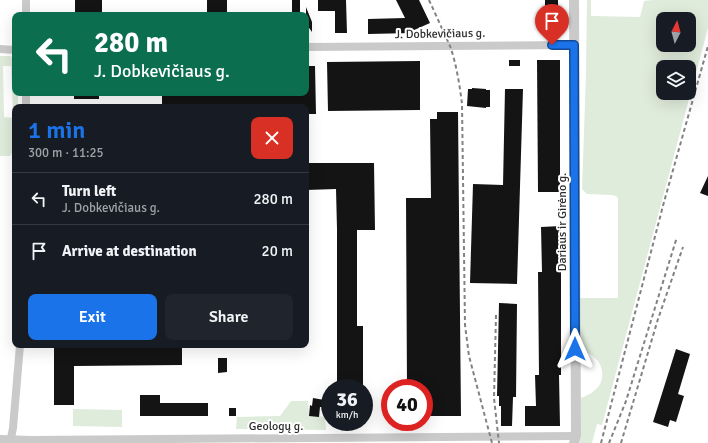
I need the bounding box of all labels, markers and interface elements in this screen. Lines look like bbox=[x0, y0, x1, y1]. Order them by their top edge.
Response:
pin bbox=[535, 4, 569, 45]
icon: arrive bbox=[541, 10, 563, 32]
north arrow bbox=[656, 12, 696, 52]
map controls bbox=[656, 12, 696, 100]
text: 280 m bbox=[94, 26, 168, 60]
street label: J. Dobkevičiaus g. bbox=[395, 26, 485, 42]
icon: left bbox=[28, 28, 80, 80]
text: J. Dobkevičiaus g. bbox=[94, 60, 230, 82]
button: layers bbox=[656, 60, 696, 100]
text: 1 min bbox=[28, 115, 85, 145]
button: close bbox=[251, 117, 293, 159]
text: 300 m · 11:25 bbox=[28, 145, 104, 161]
street label: Dariaus ir Girėno g. bbox=[555, 173, 570, 271]
text: Turn left bbox=[62, 182, 116, 200]
icon: left bbox=[28, 188, 50, 210]
text: 280 m bbox=[253, 190, 293, 208]
text: J. Dobkevičiaus g. bbox=[62, 200, 160, 216]
icon: arrive bbox=[28, 240, 50, 262]
text: Arrive at destination bbox=[62, 242, 197, 260]
text: 20 m bbox=[262, 242, 293, 260]
button: Exit bbox=[28, 294, 157, 340]
button: Share bbox=[165, 294, 293, 340]
position arrow bbox=[554, 328, 596, 370]
speed limit sign: 40 bbox=[381, 379, 433, 431]
text: 36 bbox=[336, 387, 358, 412]
text: km/h bbox=[336, 409, 358, 421]
street label: Geologų g. bbox=[249, 419, 303, 434]

